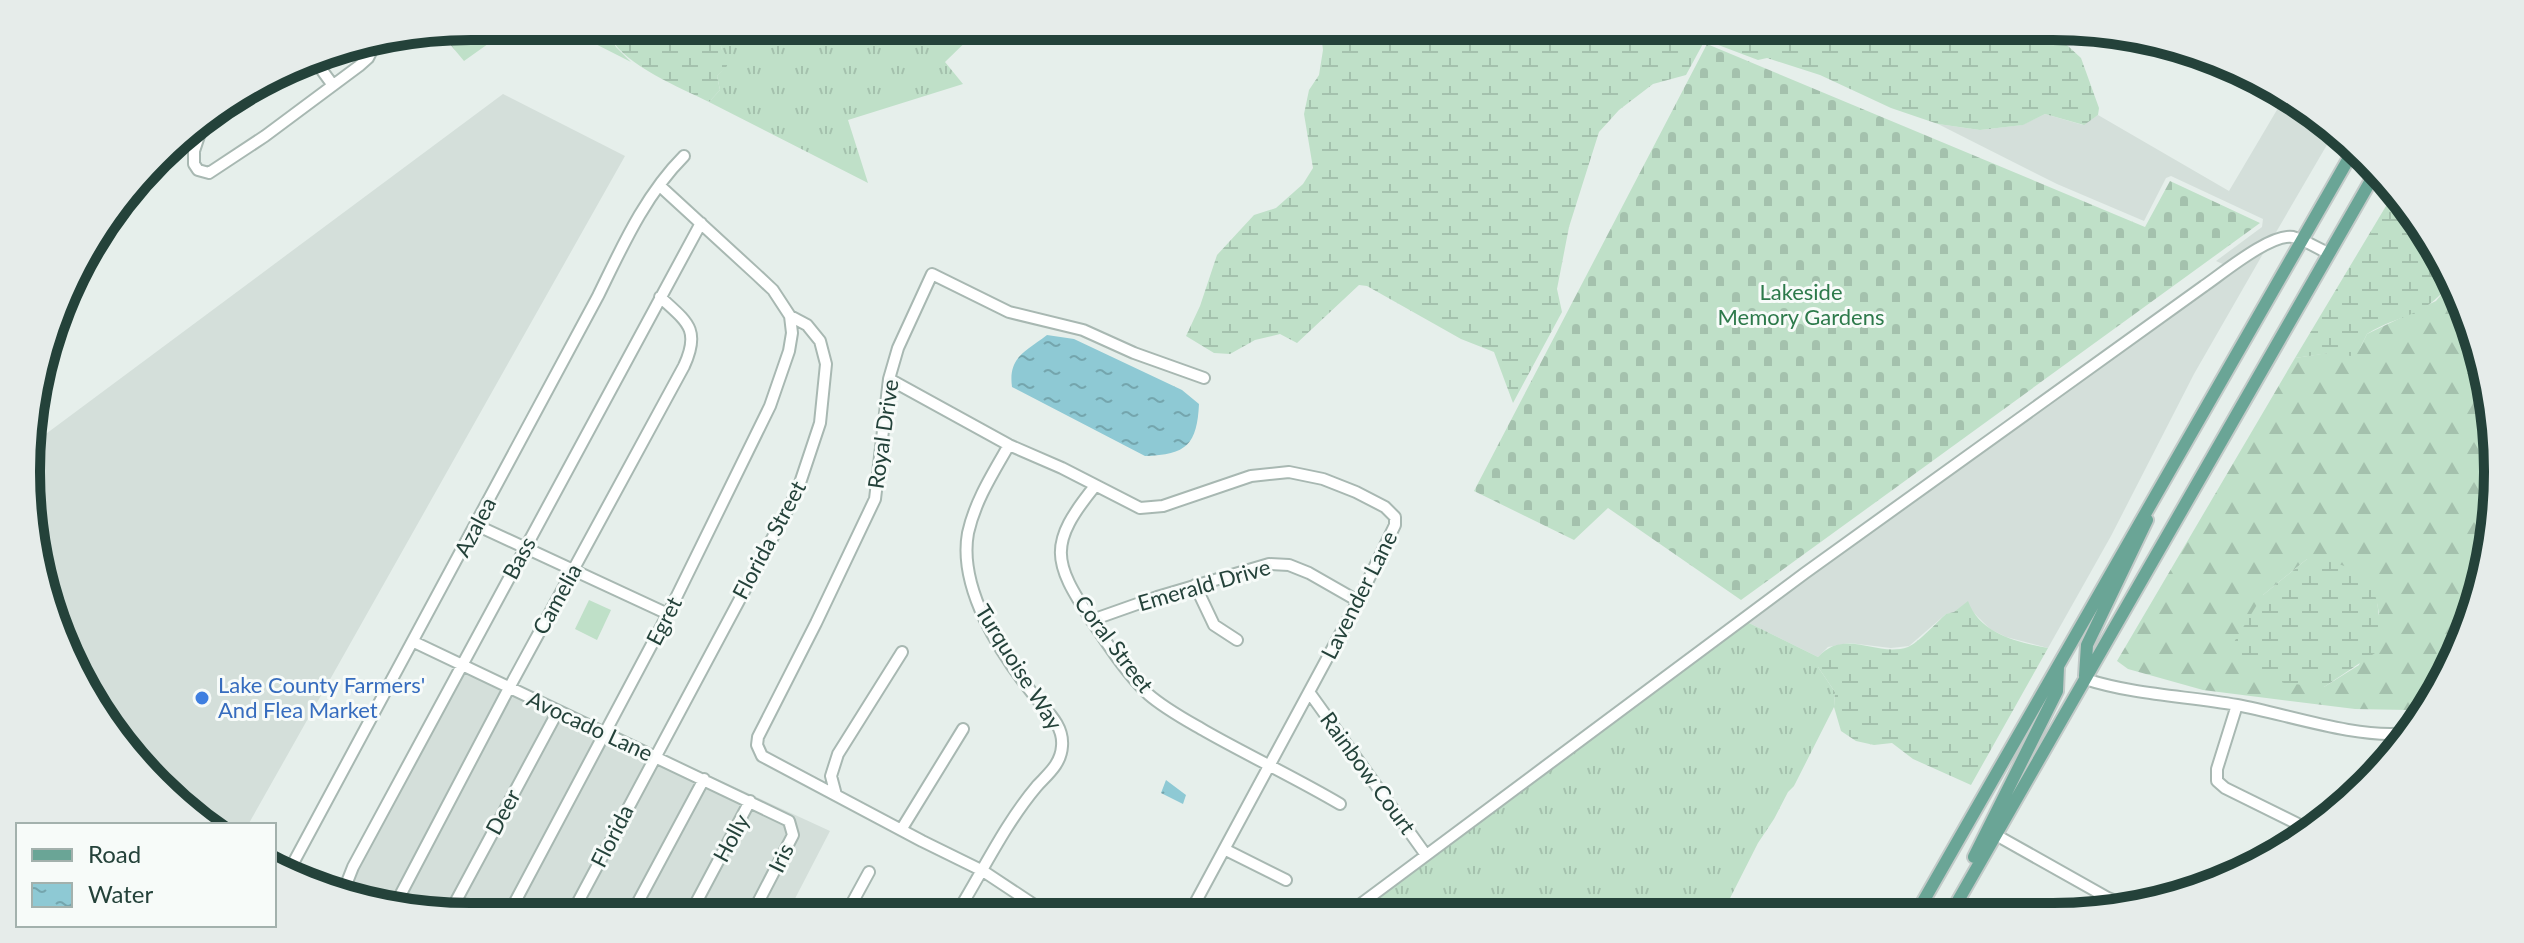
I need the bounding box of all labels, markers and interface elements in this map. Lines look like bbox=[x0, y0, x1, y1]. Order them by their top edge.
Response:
park label: Lakeside Memory Gardens bbox=[1718, 278, 1884, 330]
street label: Royal Drive bbox=[861, 377, 904, 491]
street label: Florida Street bbox=[726, 476, 811, 604]
street label: Azalea bbox=[448, 492, 501, 561]
street label: Lavender Lane bbox=[1315, 526, 1402, 663]
street label: Bass bbox=[496, 532, 541, 584]
street label: Emerald Drive bbox=[1135, 553, 1273, 616]
street label: Camelia bbox=[526, 559, 587, 639]
street label: Coral Street bbox=[1069, 590, 1160, 698]
street label: Egret bbox=[640, 592, 687, 650]
street label: Turquoise Way bbox=[970, 599, 1069, 735]
place label: Lake County Farmers' And Flea Market bbox=[218, 671, 425, 723]
street label: Avocado Lane bbox=[523, 685, 657, 766]
marker: Lake County Farmers' And Flea Market bbox=[193, 689, 211, 707]
street label: Rainbow Court bbox=[1315, 706, 1422, 839]
street label: Deer bbox=[479, 784, 526, 839]
street label: Florida bbox=[584, 800, 639, 872]
street label: Holly bbox=[707, 808, 755, 866]
legend bbox=[16, 823, 276, 927]
text: Road bbox=[88, 839, 141, 868]
street label: Iris bbox=[762, 839, 799, 877]
text: Water bbox=[88, 879, 153, 908]

